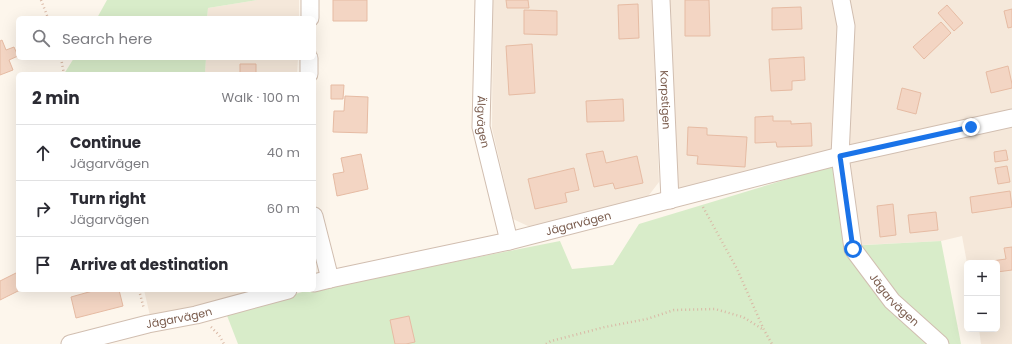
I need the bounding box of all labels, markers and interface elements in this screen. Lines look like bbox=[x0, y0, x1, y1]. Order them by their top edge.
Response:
search box bbox=[16, 16, 316, 60]
icon: search bbox=[30, 27, 52, 49]
text: Search here bbox=[62, 28, 152, 49]
street label: Korpstigen bbox=[656, 70, 675, 130]
text: 2 min bbox=[32, 86, 80, 110]
text: Walk · 100 m bbox=[222, 88, 300, 107]
street label: Älgvägen bbox=[473, 96, 494, 150]
route end bbox=[962, 118, 980, 136]
text: Continue bbox=[70, 132, 141, 153]
icon: ahead bbox=[32, 142, 54, 164]
text: 40 m bbox=[267, 143, 300, 162]
text: Jägarvägen bbox=[70, 154, 149, 173]
text: Turn right bbox=[70, 188, 146, 209]
icon: right bbox=[32, 198, 54, 220]
text: 60 m bbox=[267, 199, 300, 218]
street label: Jägarvägen bbox=[544, 207, 613, 239]
text: Jägarvägen bbox=[70, 210, 149, 229]
route start bbox=[844, 240, 862, 258]
icon: arrive bbox=[32, 254, 54, 276]
text: Arrive at destination bbox=[70, 254, 228, 275]
map controls bbox=[964, 260, 1000, 332]
button: + bbox=[964, 260, 1000, 296]
street label: Jägarvägen bbox=[866, 270, 923, 330]
button: − bbox=[964, 296, 1000, 332]
street label: Jägarvägen bbox=[144, 303, 214, 332]

